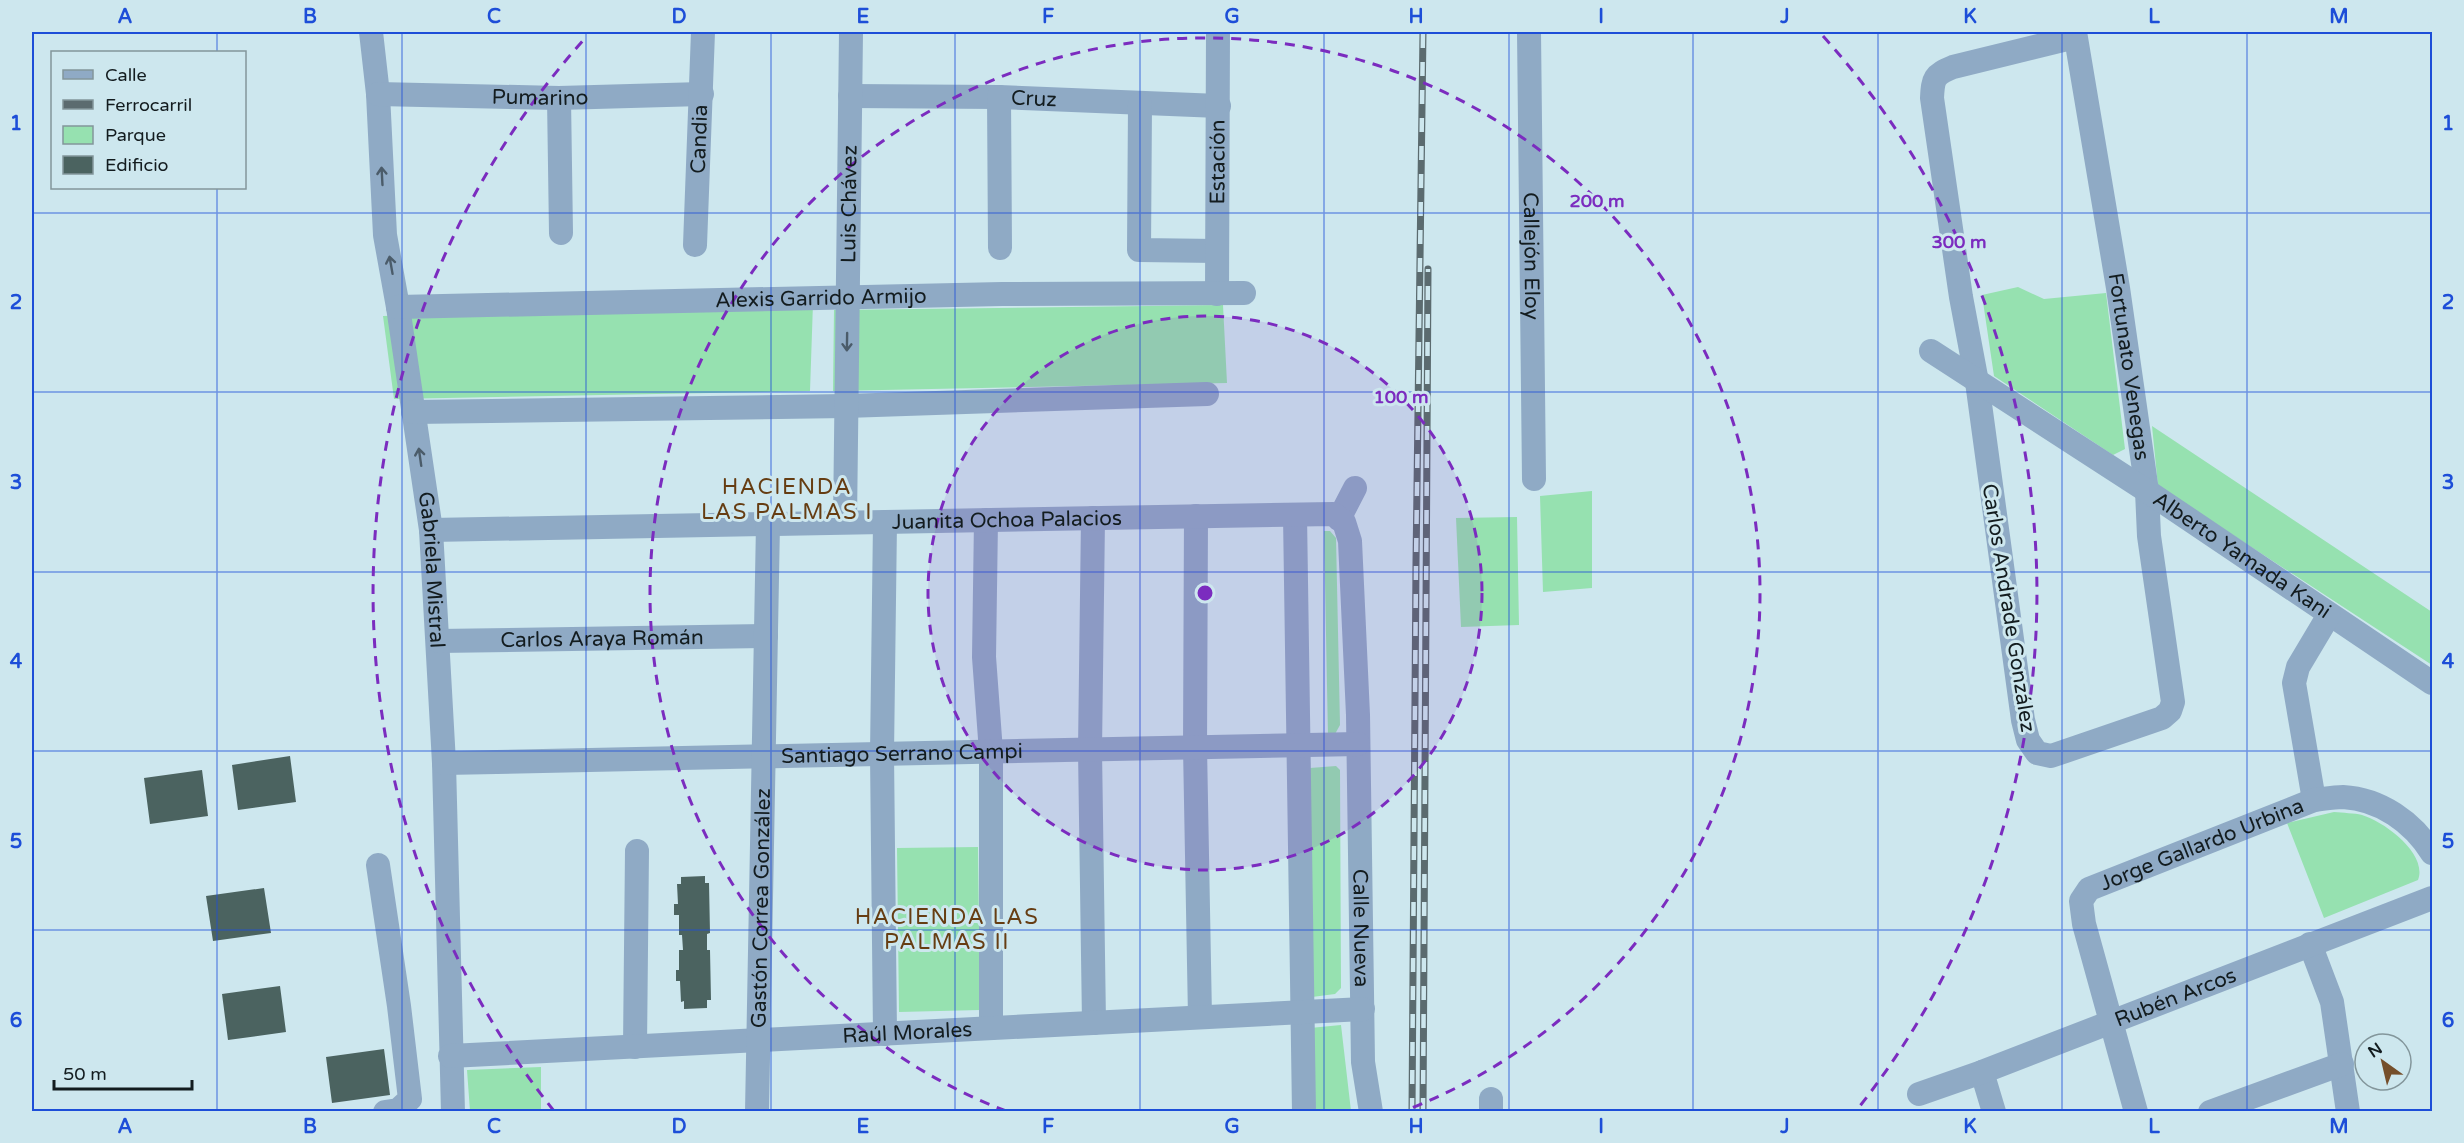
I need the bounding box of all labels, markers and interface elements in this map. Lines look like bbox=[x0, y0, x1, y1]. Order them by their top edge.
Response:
text: A bbox=[118, 5, 133, 29]
text: B bbox=[303, 5, 317, 29]
text: C bbox=[487, 5, 501, 29]
text: D bbox=[671, 5, 687, 29]
text: E bbox=[857, 5, 870, 29]
text: F bbox=[1042, 5, 1054, 29]
text: G bbox=[1224, 5, 1240, 29]
text: H bbox=[1408, 5, 1424, 29]
text: I bbox=[1598, 5, 1604, 29]
text: J bbox=[1779, 5, 1790, 29]
text: K bbox=[1963, 5, 1977, 29]
text: L bbox=[2148, 5, 2160, 29]
text: M bbox=[2329, 5, 2349, 29]
legend bbox=[51, 51, 246, 189]
text: Calle bbox=[105, 64, 147, 86]
street label: Pumarino bbox=[491, 85, 589, 111]
street label: Cruz bbox=[1011, 86, 1057, 112]
text: Ferrocarril bbox=[105, 94, 192, 116]
street label: Candia bbox=[686, 104, 713, 174]
text: 1 bbox=[10, 112, 22, 136]
text: 1 bbox=[2442, 112, 2454, 136]
street label: Estación bbox=[1205, 119, 1231, 205]
text: Parque bbox=[105, 124, 166, 146]
street label: Luis Chávez bbox=[836, 145, 863, 263]
text: Edificio bbox=[105, 154, 169, 176]
one-way arrow bbox=[377, 167, 388, 187]
text: 200 m bbox=[1569, 190, 1625, 212]
street label: Callejón Eloy bbox=[1518, 192, 1544, 320]
text: 300 m bbox=[1931, 231, 1987, 253]
one-way arrow bbox=[385, 255, 396, 275]
street label: Fortunato Venegas bbox=[2103, 271, 2154, 462]
street label: Alexis Garrido Armijo bbox=[715, 284, 927, 313]
text: 2 bbox=[10, 291, 22, 315]
text: 2 bbox=[2442, 291, 2454, 315]
one-way arrow bbox=[841, 331, 853, 351]
text: 100 m bbox=[1373, 386, 1429, 408]
one-way arrow bbox=[414, 448, 425, 468]
text: 3 bbox=[10, 471, 22, 495]
text: 3 bbox=[2442, 471, 2454, 495]
district label: HACIENDA LAS PALMAS I bbox=[701, 474, 873, 525]
street label: Carlos Andrade González bbox=[1977, 482, 2041, 734]
street label: Alberto Yamada Kani bbox=[2148, 487, 2335, 624]
street label: Gabriela Mistral bbox=[412, 490, 450, 649]
street label: Juanita Ochoa Palacios bbox=[892, 506, 1122, 535]
centre of rings bbox=[1195, 583, 1215, 603]
street label: Carlos Araya Román bbox=[500, 625, 704, 653]
text: 4 bbox=[10, 650, 23, 674]
text: 4 bbox=[2442, 650, 2455, 674]
street label: Santiago Serrano Campi bbox=[781, 739, 1023, 769]
street label: Gastón Correa González bbox=[747, 788, 776, 1028]
street label: Jorge Gallardo Urbina bbox=[2097, 793, 2307, 896]
text: 5 bbox=[10, 830, 22, 854]
text: 5 bbox=[2442, 830, 2454, 854]
street label: Calle Nueva bbox=[1347, 869, 1374, 987]
district label: HACIENDA LAS PALMAS II bbox=[855, 904, 1039, 955]
street label: Rubén Arcos bbox=[2111, 963, 2240, 1033]
text: 6 bbox=[10, 1009, 22, 1033]
text: 6 bbox=[2442, 1009, 2454, 1033]
street label: Raúl Morales bbox=[842, 1017, 973, 1049]
north arrow bbox=[2353, 1032, 2413, 1092]
text: N bbox=[2364, 1039, 2386, 1062]
scale bar bbox=[54, 1053, 192, 1091]
text: 50 m bbox=[63, 1063, 107, 1085]
text: A bbox=[118, 1115, 133, 1139]
text: B bbox=[303, 1115, 317, 1139]
text: C bbox=[487, 1115, 501, 1139]
text: D bbox=[671, 1115, 687, 1139]
text: E bbox=[857, 1115, 870, 1139]
text: F bbox=[1042, 1115, 1054, 1139]
text: G bbox=[1224, 1115, 1240, 1139]
text: H bbox=[1408, 1115, 1424, 1139]
text: I bbox=[1598, 1115, 1604, 1139]
text: J bbox=[1779, 1115, 1790, 1139]
text: K bbox=[1963, 1115, 1977, 1139]
text: L bbox=[2148, 1115, 2160, 1139]
text: M bbox=[2329, 1115, 2349, 1139]

